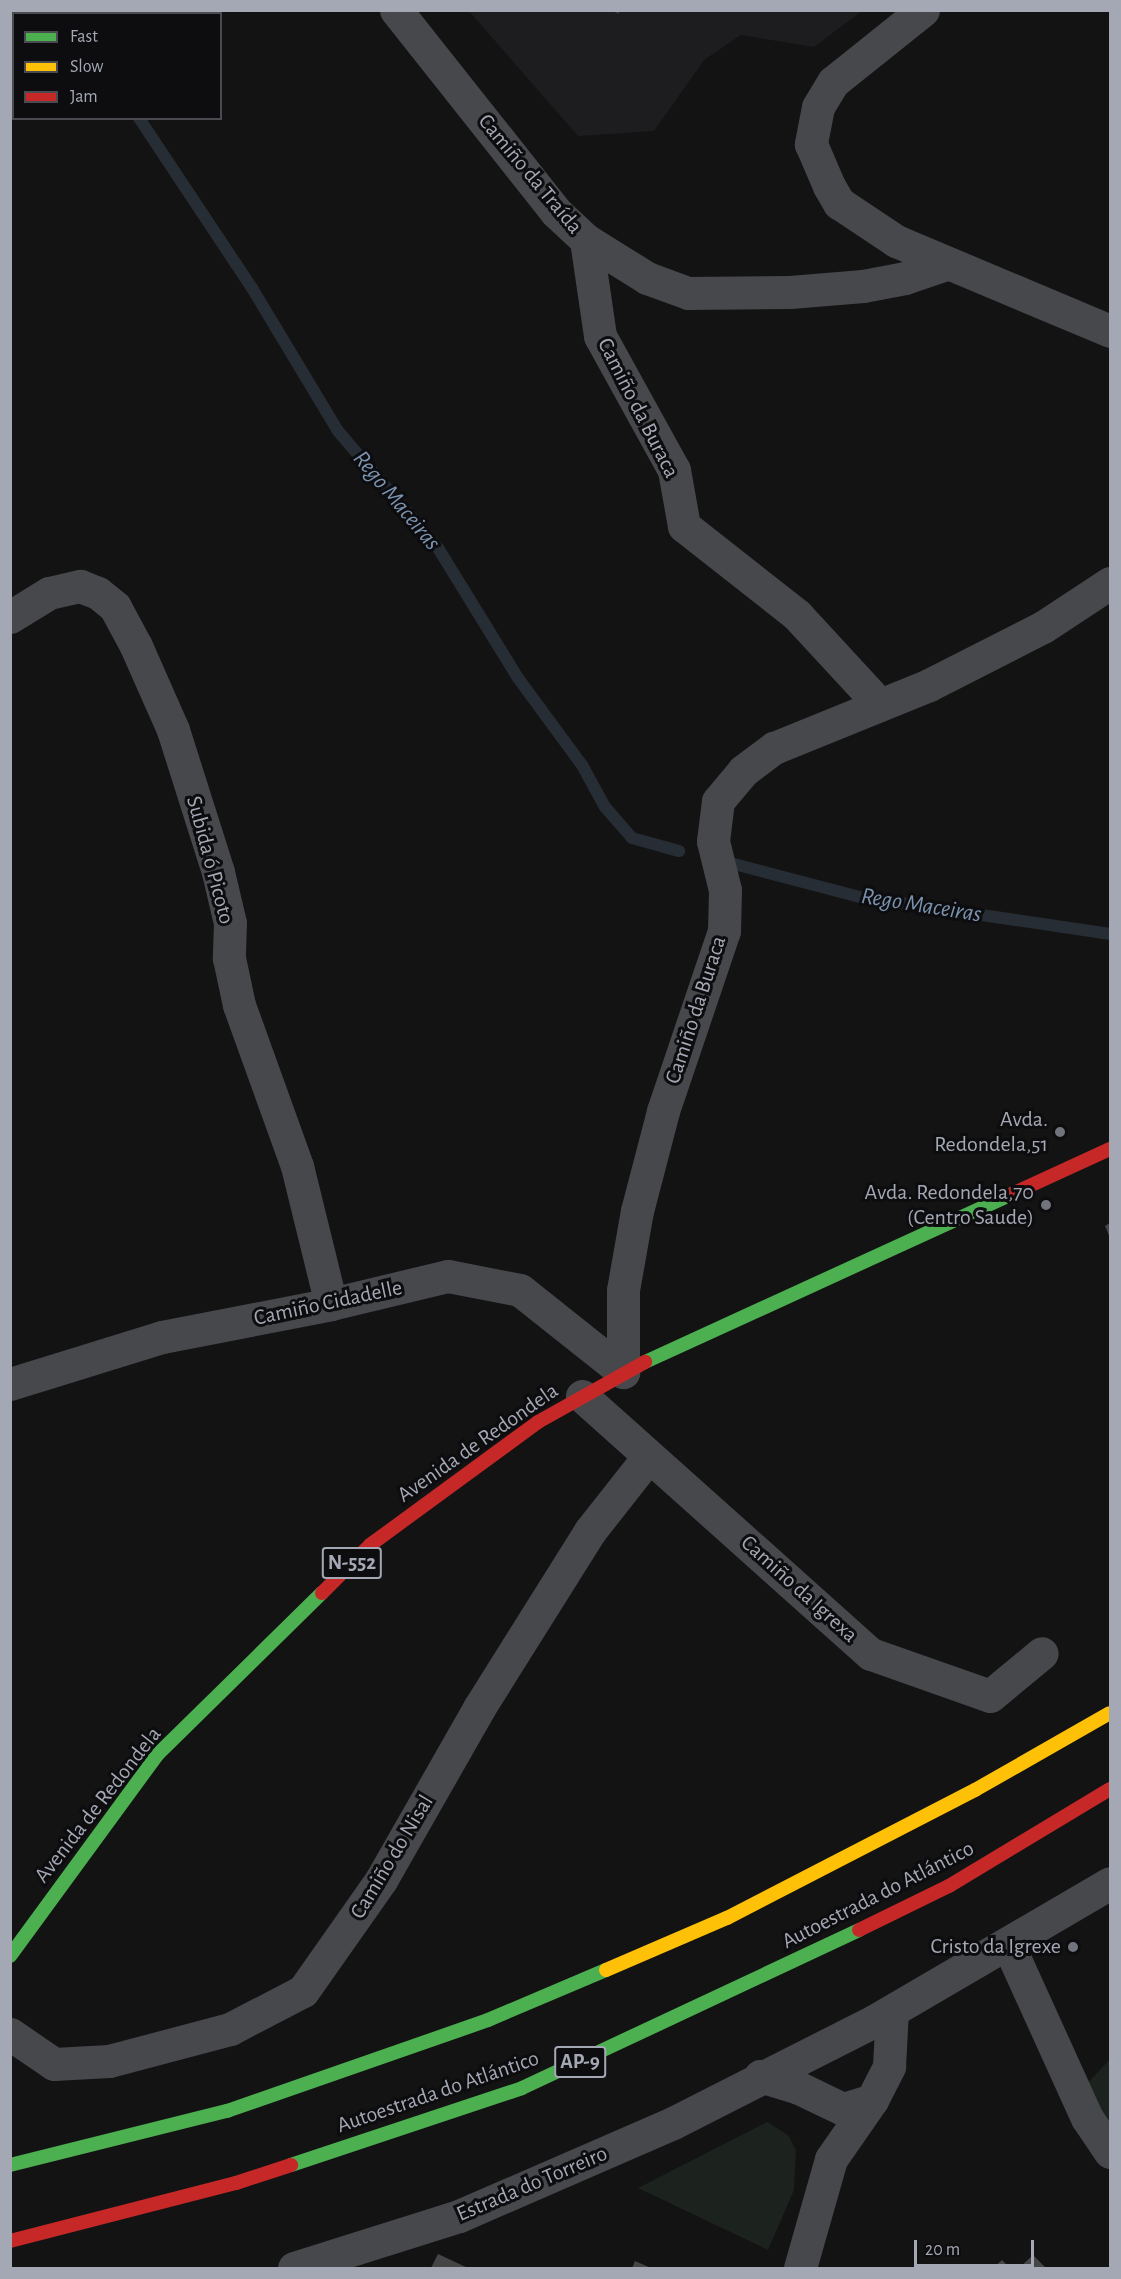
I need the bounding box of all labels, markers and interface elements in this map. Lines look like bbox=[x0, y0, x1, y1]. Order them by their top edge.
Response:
legend bbox=[12, 12, 222, 120]
text: Fast bbox=[70, 28, 98, 46]
text: Slow bbox=[70, 58, 103, 76]
text: Jam bbox=[70, 88, 98, 106]
street label: Camiño da Traída bbox=[472, 109, 588, 239]
street label: Camiño da Buraca bbox=[591, 334, 685, 482]
water label: Rego Maceiras bbox=[346, 445, 446, 557]
street label: Subida ó Picoto bbox=[180, 793, 240, 927]
water label: Rego Maceiras bbox=[859, 882, 983, 930]
street label: Camiño da Buraca bbox=[660, 933, 732, 1087]
place label: Avda. Redondela,51 bbox=[934, 1106, 1048, 1158]
marker: Avda. Redondela,51 bbox=[1053, 1125, 1067, 1139]
place label: Avda. Redondela,70 (Centro Saude) bbox=[865, 1179, 1034, 1230]
marker: Avda. Redondela,70 (Centro Saude) bbox=[1039, 1198, 1053, 1212]
street label: Camiño Cidadelle bbox=[251, 1274, 405, 1332]
street label: Avenida de Redondela bbox=[392, 1378, 564, 1508]
street label: Camiño da Igrexa bbox=[735, 1530, 863, 1648]
road number: N-552 bbox=[320, 1545, 384, 1581]
street label: Avenida de Redondela bbox=[29, 1722, 167, 1888]
street label: Camiño do Nisal bbox=[345, 1790, 439, 1924]
street label: Autoestrada do Atlántico bbox=[778, 1835, 978, 1955]
place label: Cristo da Igrexe bbox=[930, 1934, 1061, 1960]
marker: Cristo da Igrexe bbox=[1066, 1940, 1080, 1954]
road number: AP-9 bbox=[553, 2044, 607, 2080]
street label: Autoestrada do Atlántico bbox=[333, 2045, 543, 2139]
street label: Estrada do Torreiro bbox=[453, 2140, 611, 2228]
scale bar bbox=[917, 2228, 1037, 2266]
text: 20 m bbox=[925, 2241, 960, 2259]

